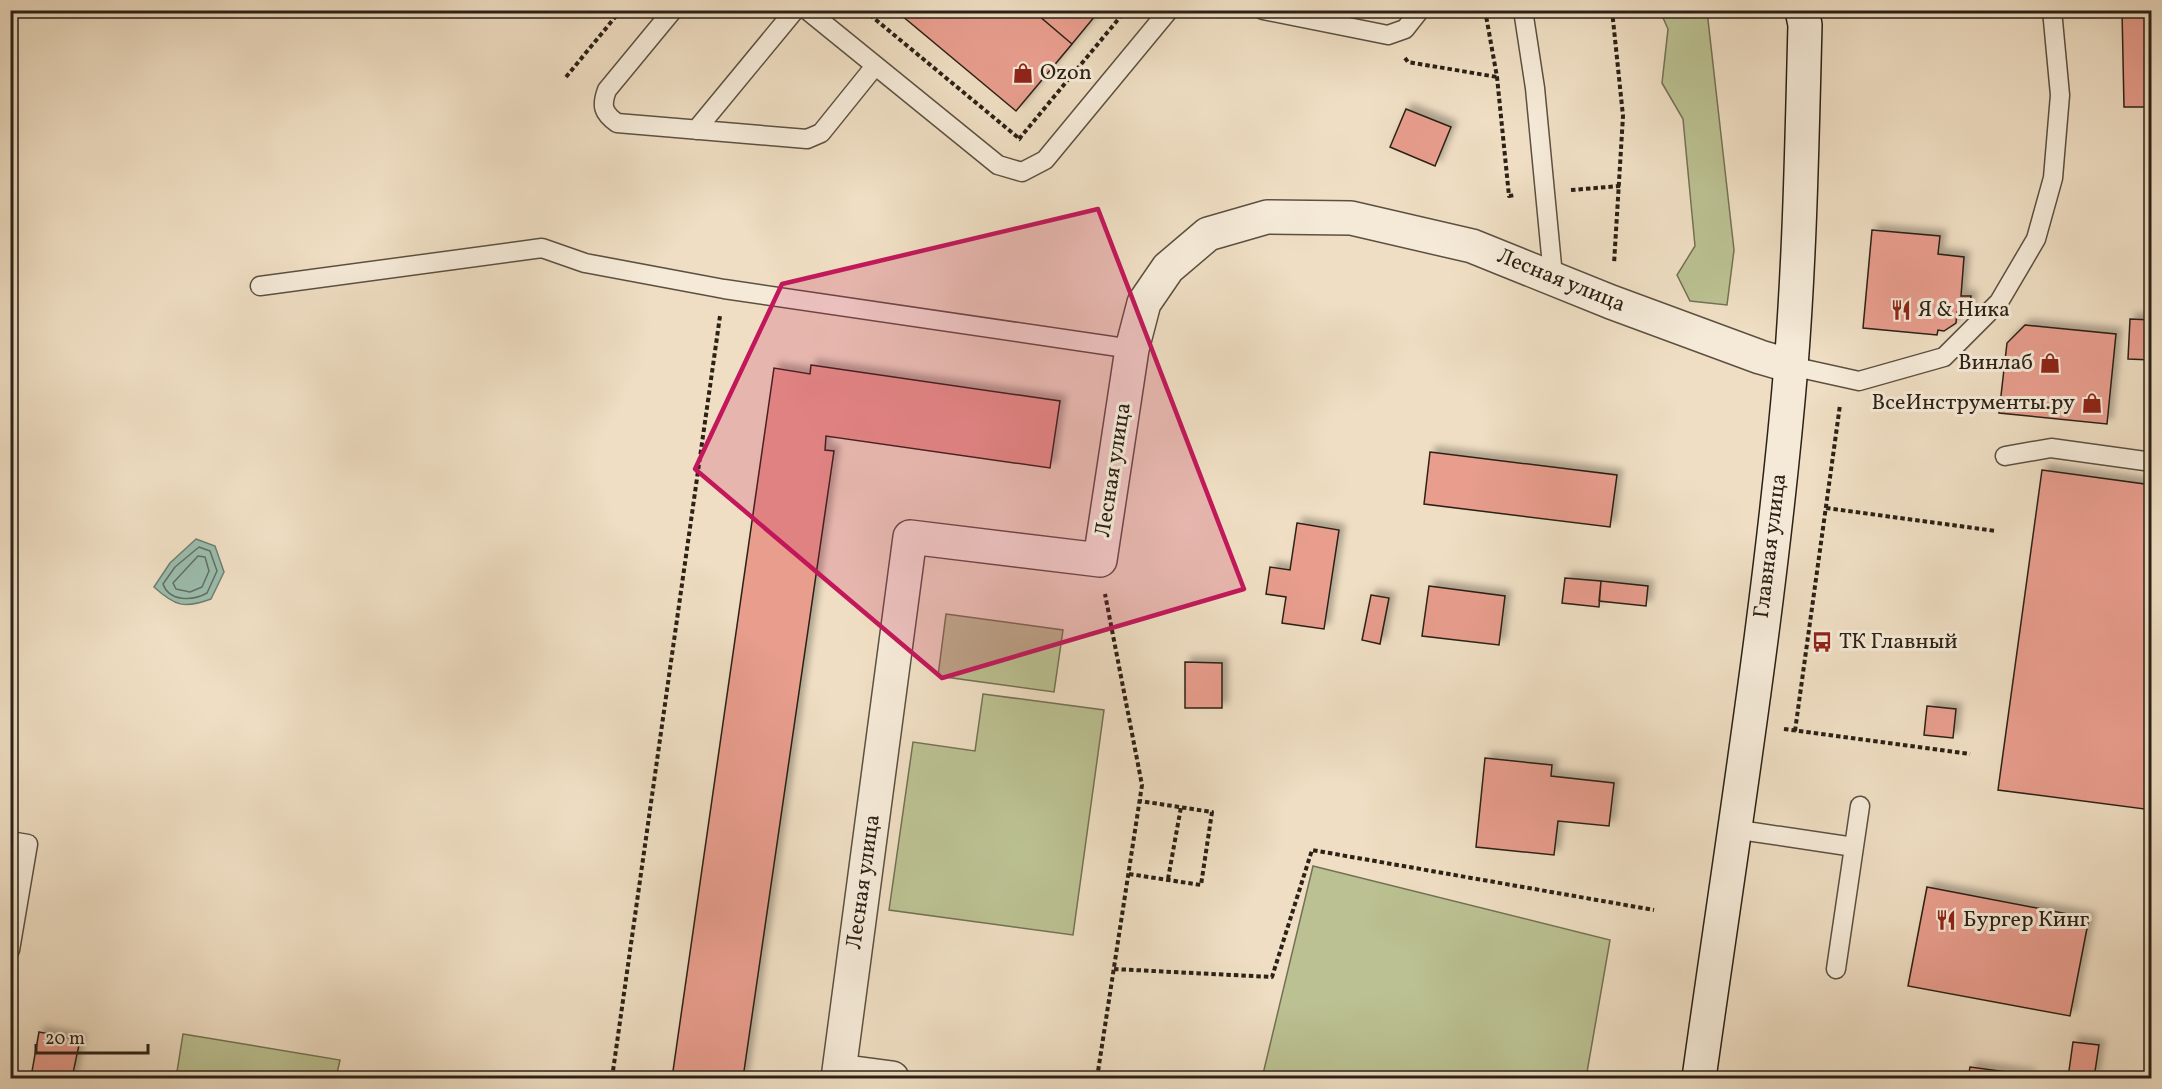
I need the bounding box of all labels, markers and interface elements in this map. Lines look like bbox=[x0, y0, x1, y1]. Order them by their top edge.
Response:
place label: Ozon bbox=[1040, 58, 1092, 89]
shop icon: Ozon bbox=[1011, 61, 1035, 85]
street label: Лесная улица bbox=[1492, 241, 1630, 321]
place label: Я & Ника bbox=[1918, 295, 2010, 326]
restaurant icon: Я & Ника bbox=[1889, 298, 1913, 322]
place label: Винлаб bbox=[1958, 348, 2033, 379]
shop icon: Винлаб bbox=[2038, 351, 2062, 375]
place label: ВсеИнструменты.ру bbox=[1871, 388, 2075, 419]
shop icon: ВсеИнструменты.ру bbox=[2080, 391, 2104, 415]
street label: Лесная улица bbox=[1088, 400, 1140, 540]
street label: Главная улица bbox=[1747, 472, 1795, 620]
place label: ТК Главный bbox=[1839, 627, 1958, 658]
bus stop icon: ТК Главный bbox=[1810, 630, 1834, 654]
street label: Лесная улица bbox=[839, 812, 889, 951]
place label: Бургер Кинг bbox=[1963, 905, 2090, 936]
restaurant icon: Бургер Кинг bbox=[1934, 908, 1958, 932]
scale bar bbox=[36, 1017, 148, 1055]
text: 20 m bbox=[45, 1027, 85, 1052]

